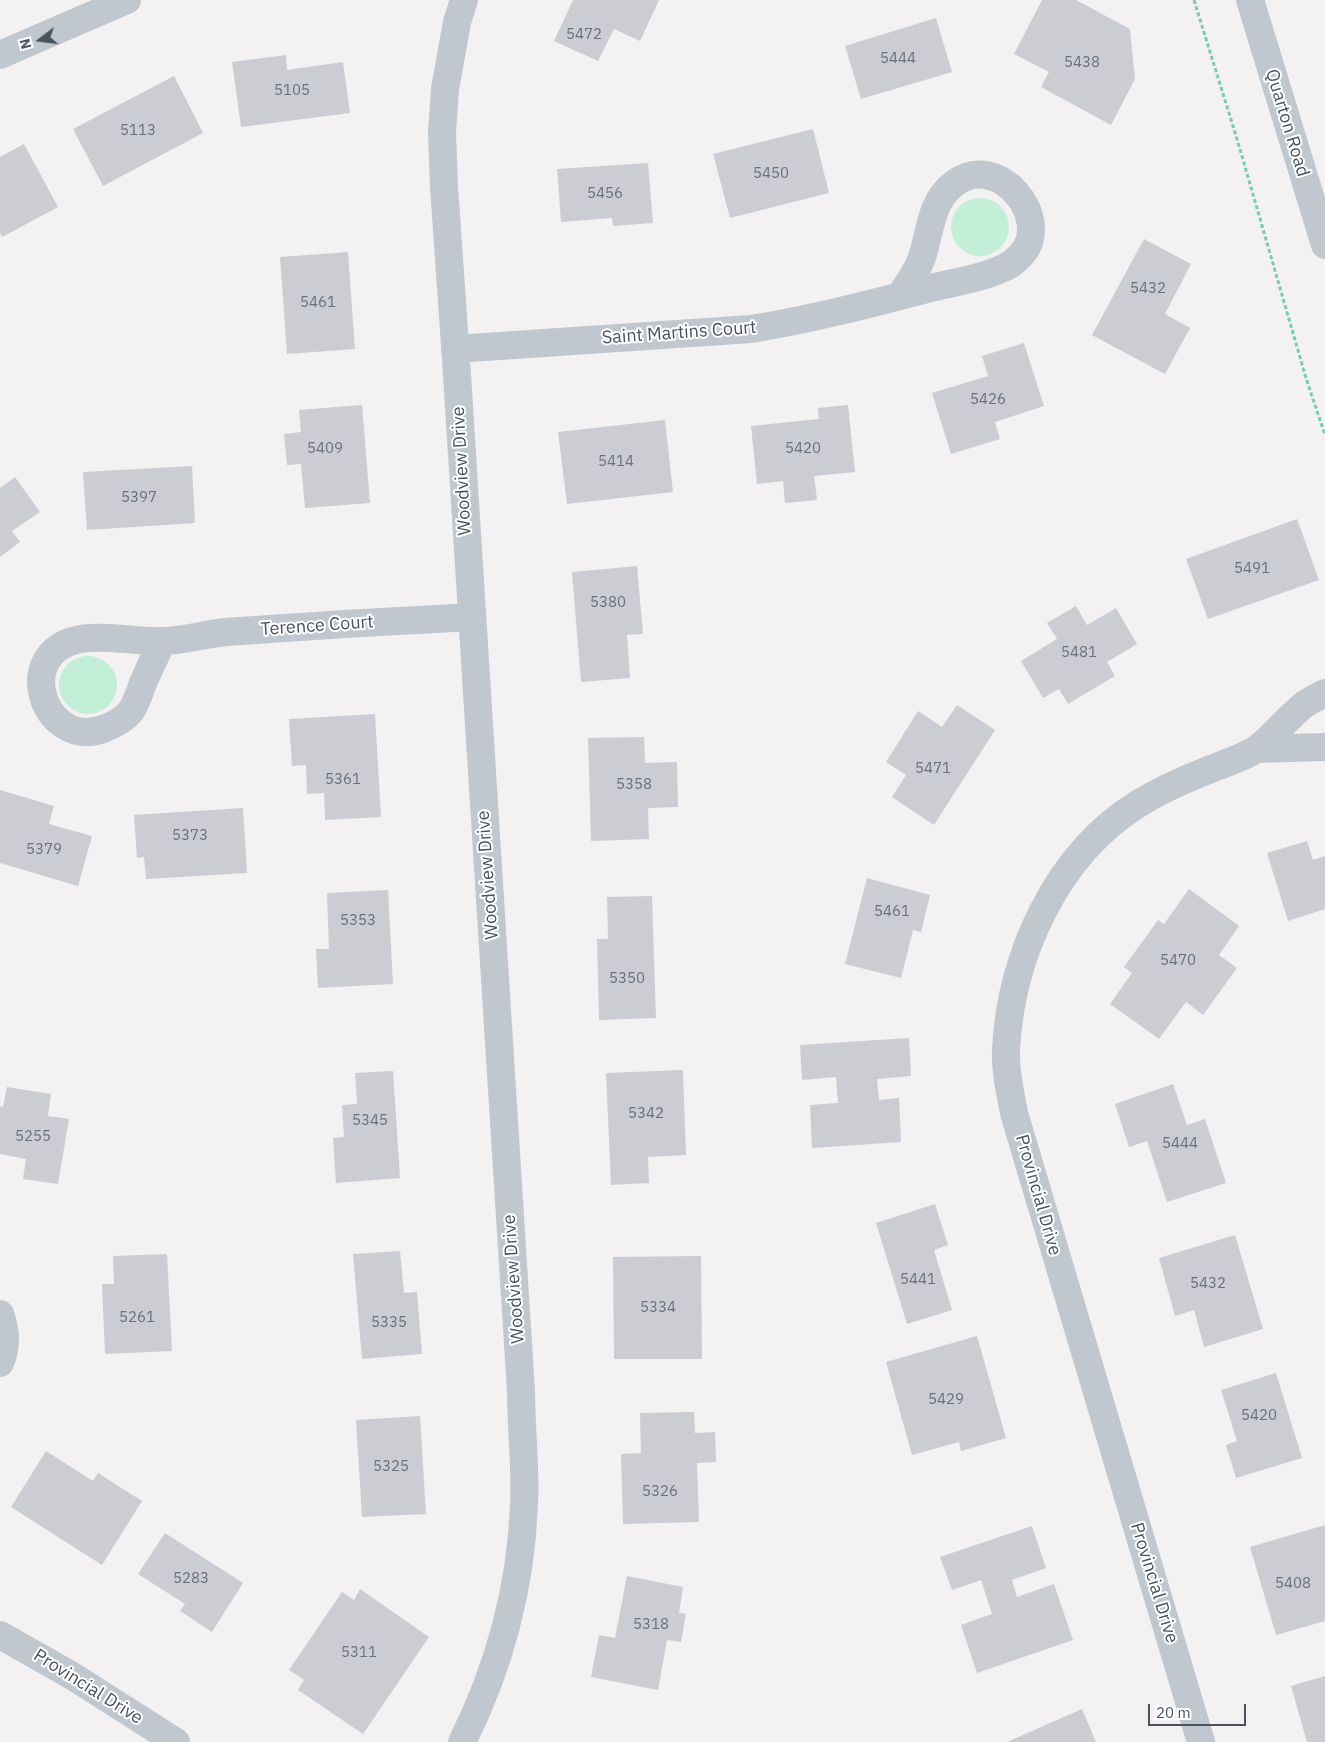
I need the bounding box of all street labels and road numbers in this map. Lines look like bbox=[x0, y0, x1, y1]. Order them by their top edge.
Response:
street label: Quarton Road bbox=[1260, 67, 1314, 179]
street label: Saint Martins Court bbox=[601, 317, 757, 349]
street label: Woodview Drive bbox=[448, 406, 476, 536]
street label: Terence Court bbox=[260, 611, 374, 641]
street label: Woodview Drive bbox=[473, 810, 503, 940]
street label: Provincial Drive bbox=[1010, 1132, 1066, 1258]
street label: Woodview Drive bbox=[499, 1214, 529, 1344]
street label: Provincial Drive bbox=[1125, 1520, 1183, 1646]
street label: Provincial Drive bbox=[29, 1645, 147, 1729]

